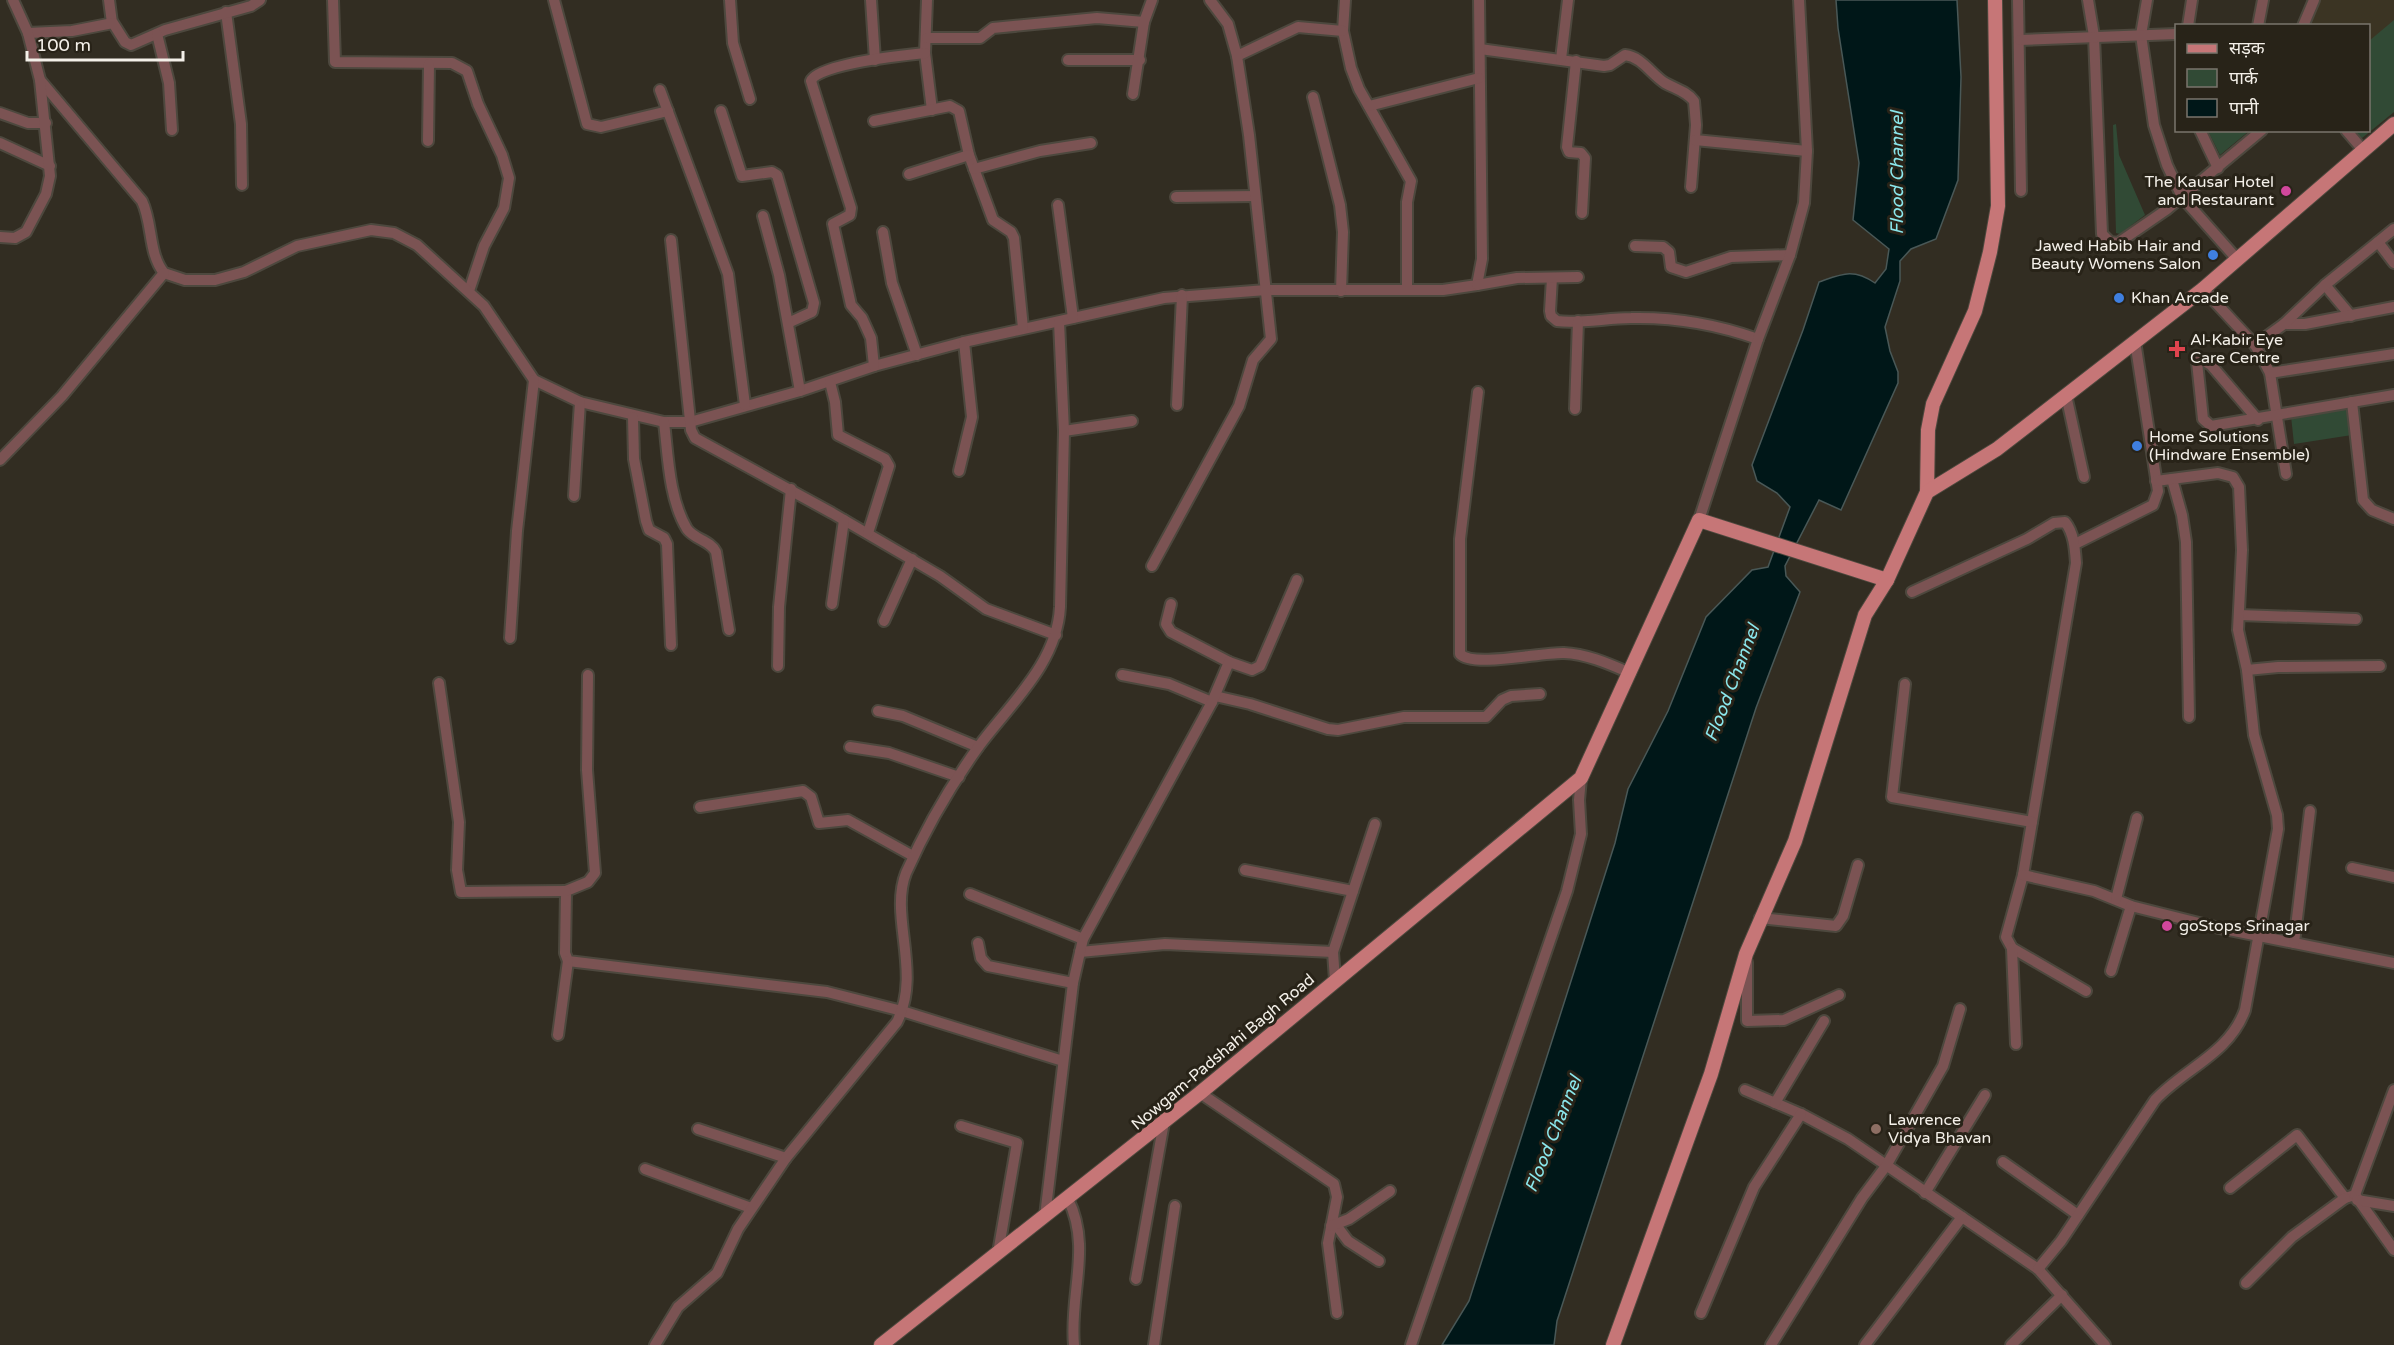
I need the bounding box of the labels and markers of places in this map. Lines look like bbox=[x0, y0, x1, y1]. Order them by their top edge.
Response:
place label: The Kausar Hotel and Restaurant bbox=[2144, 172, 2274, 210]
marker: The Kausar Hotel and Restaurant bbox=[2279, 184, 2293, 198]
place label: Jawed Habib Hair and Beauty Womens Salon bbox=[2031, 236, 2201, 274]
marker: Jawed Habib Hair and Beauty Womens Salon bbox=[2206, 248, 2220, 262]
place label: Khan Arcade bbox=[2131, 288, 2229, 308]
marker: Khan Arcade bbox=[2112, 291, 2126, 305]
place label: Al-Kabir Eye Care Centre bbox=[2190, 330, 2283, 368]
marker: Al-Kabir Eye Care Centre bbox=[2168, 340, 2186, 358]
place label: Home Solutions (Hindware Ensemble) bbox=[2149, 427, 2310, 465]
marker: Home Solutions (Hindware Ensemble) bbox=[2130, 439, 2144, 453]
place label: goStops Srinagar bbox=[2179, 916, 2310, 936]
marker: goStops Srinagar bbox=[2160, 919, 2174, 933]
place label: Lawrence Vidya Bhavan bbox=[1888, 1110, 1991, 1148]
marker: Lawrence Vidya Bhavan bbox=[1869, 1122, 1883, 1136]

